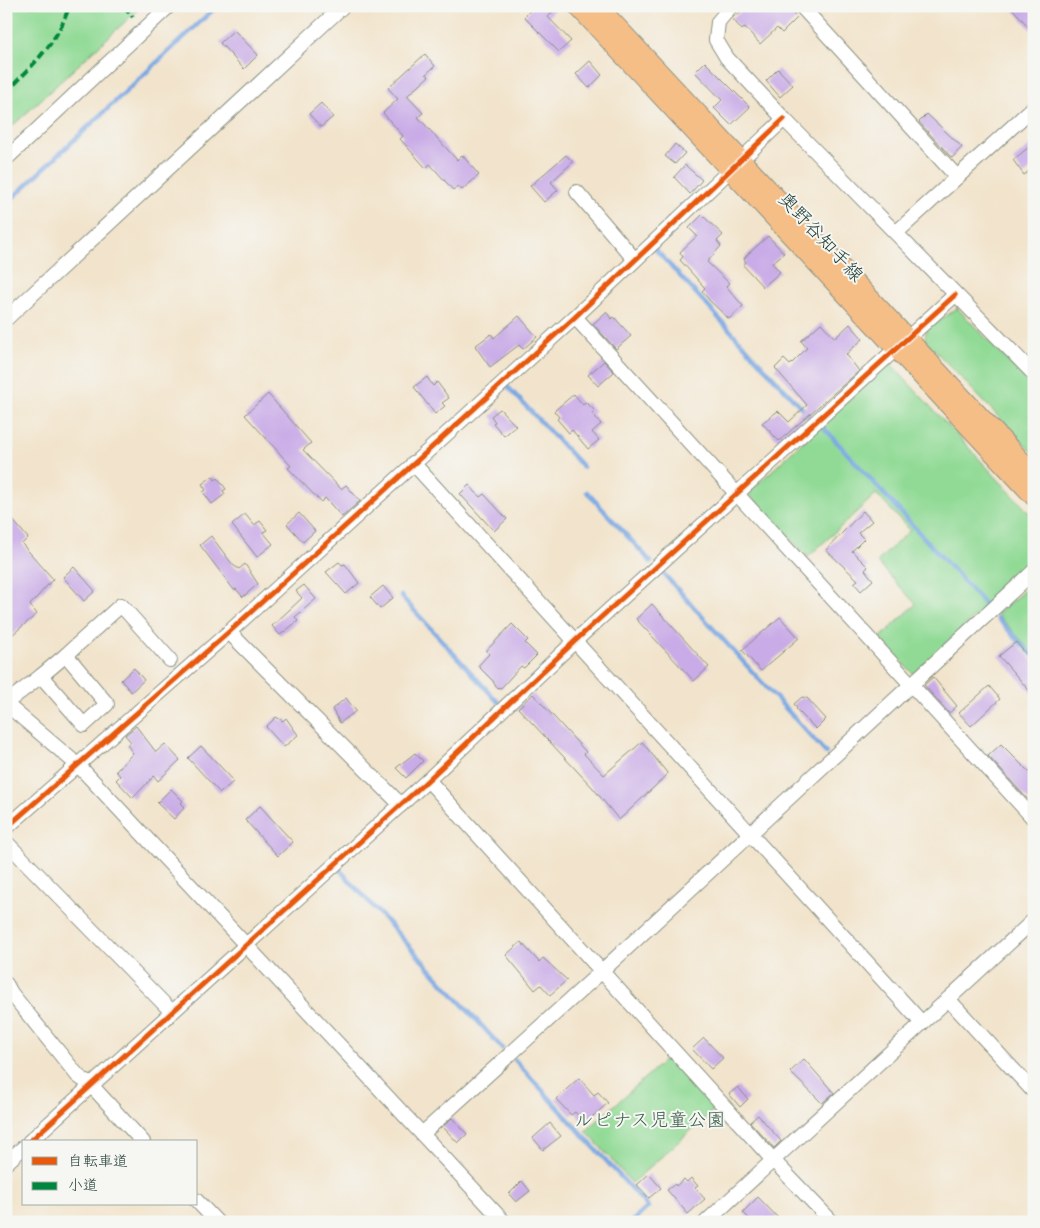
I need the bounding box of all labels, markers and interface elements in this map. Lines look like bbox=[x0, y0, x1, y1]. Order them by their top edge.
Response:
street label: 奥野谷知手線 bbox=[774, 188, 868, 286]
park label: ルピナス児童公園 bbox=[574, 1109, 726, 1131]
legend bbox=[22, 1140, 198, 1206]
text: 自転車道 bbox=[68, 1152, 128, 1170]
text: 小道 bbox=[68, 1176, 98, 1194]

